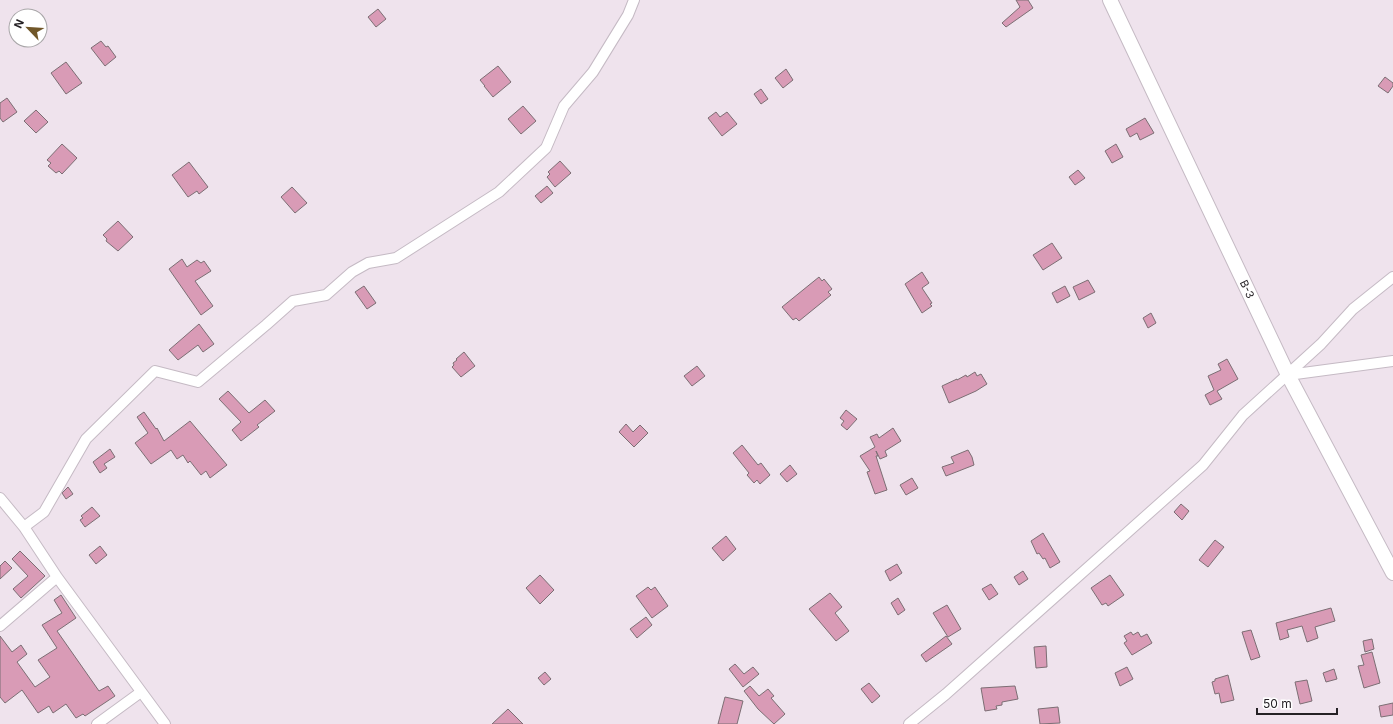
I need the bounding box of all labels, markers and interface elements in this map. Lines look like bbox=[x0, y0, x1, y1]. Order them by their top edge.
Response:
north arrow bbox=[8, 8, 48, 48]
text: N bbox=[11, 17, 27, 31]
street label: B-3 bbox=[1237, 278, 1258, 301]
scale bar bbox=[1257, 690, 1337, 716]
text: 50 m bbox=[1263, 696, 1292, 711]

